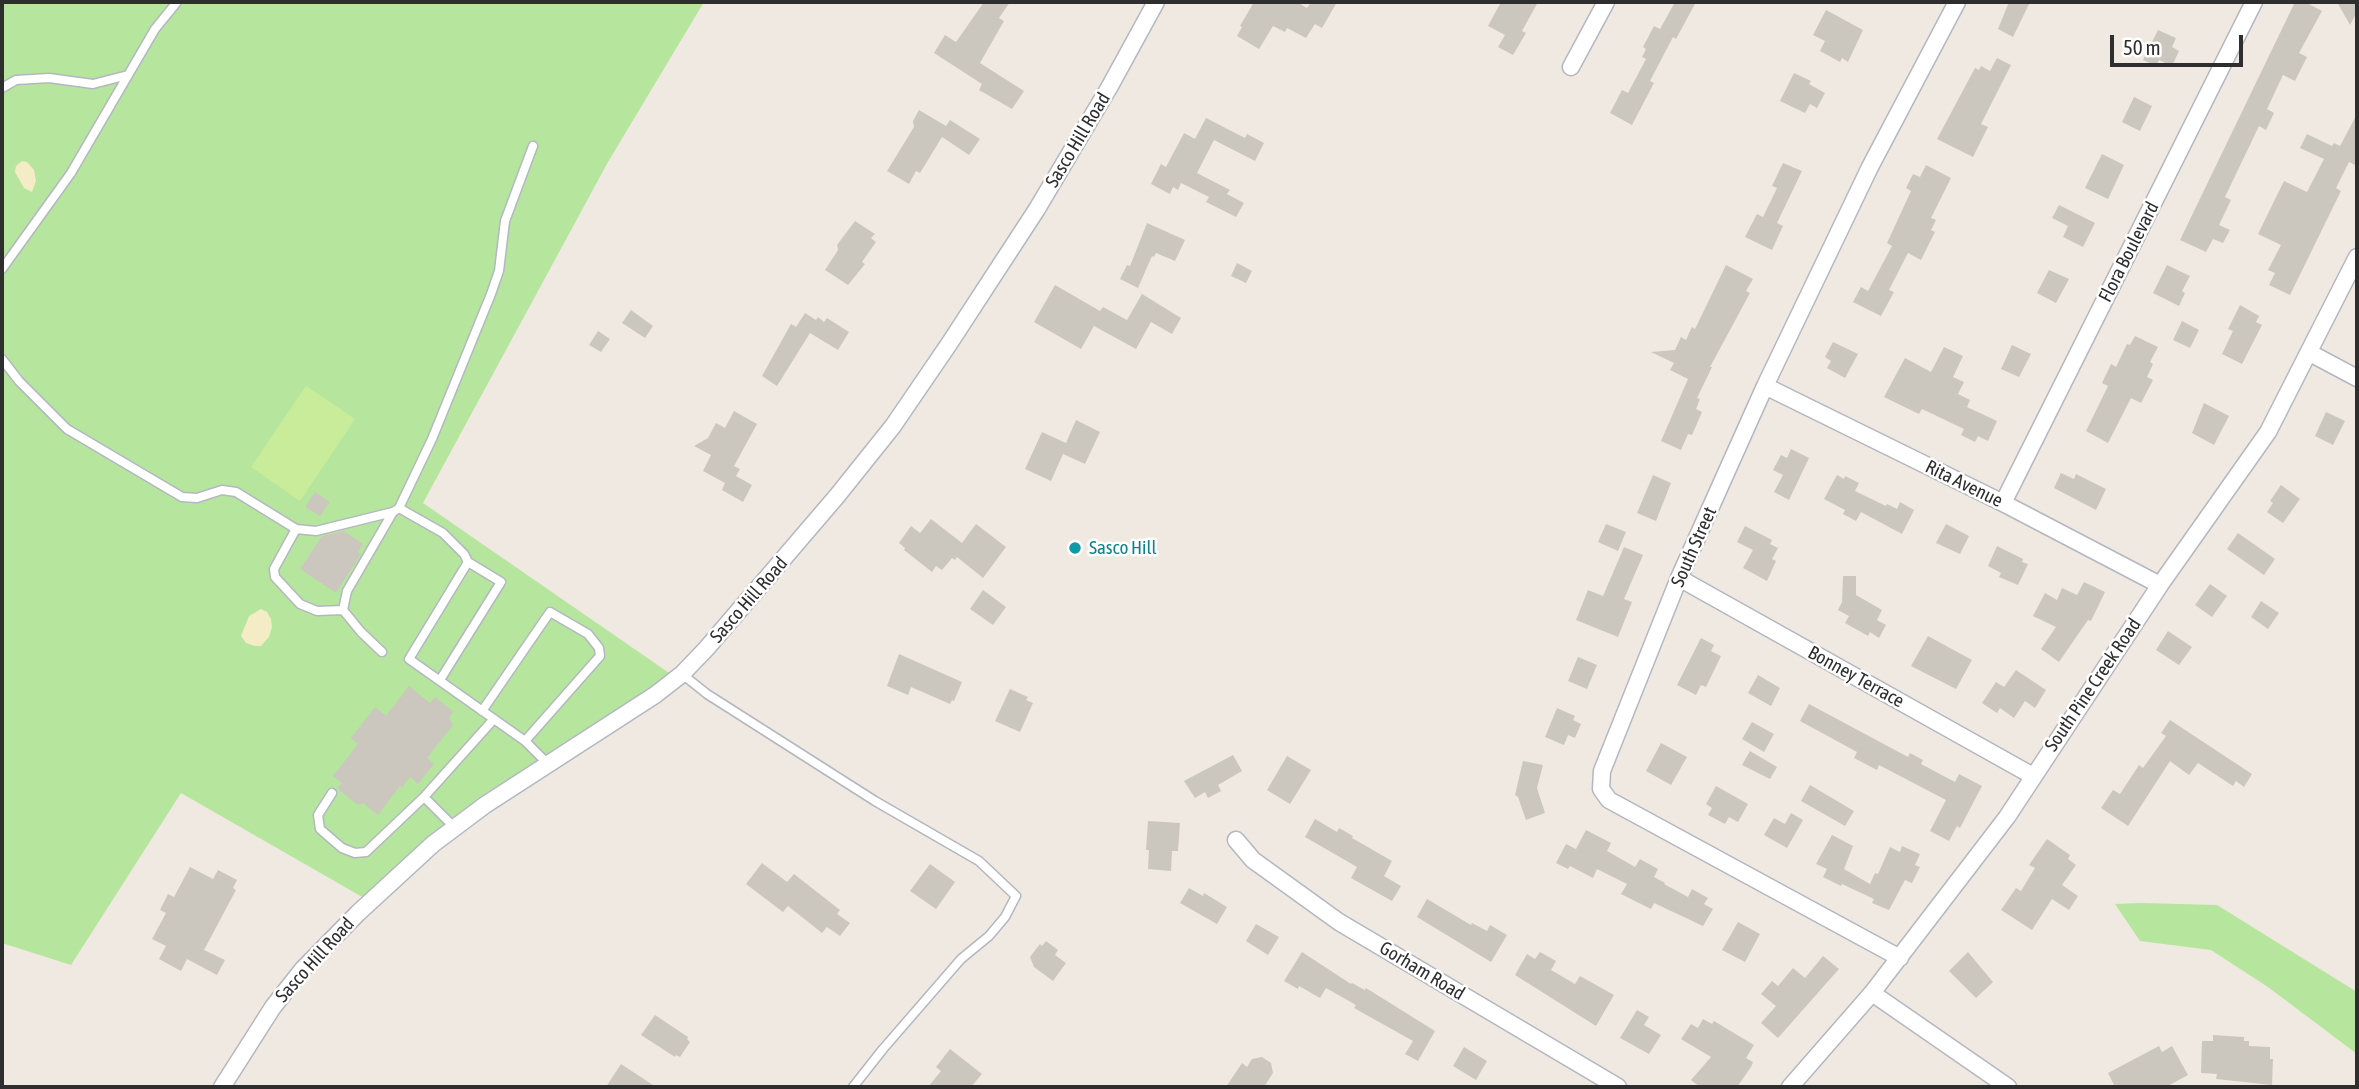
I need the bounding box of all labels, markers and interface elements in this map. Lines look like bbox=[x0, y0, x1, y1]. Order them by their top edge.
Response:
scale bar bbox=[2114, 21, 2247, 65]
text: 50 m bbox=[2123, 35, 2161, 59]
street label: Sasco Hill Road bbox=[1041, 89, 1115, 191]
street label: Flora Boulevard bbox=[2094, 198, 2164, 306]
street label: Rita Avenue bbox=[1922, 455, 2006, 513]
street label: South Street bbox=[1666, 504, 1722, 590]
place label: Sasco Hill bbox=[1089, 537, 1157, 559]
marker: Sasco Hill bbox=[1067, 540, 1083, 556]
street label: Sasco Hill Road bbox=[705, 552, 793, 648]
street label: South Pine Creek Road bbox=[2040, 614, 2146, 756]
street label: Bonney Terrace bbox=[1804, 641, 1908, 713]
street label: Sasco Hill Road bbox=[271, 913, 359, 1007]
street label: Gorham Road bbox=[1375, 937, 1469, 1005]

